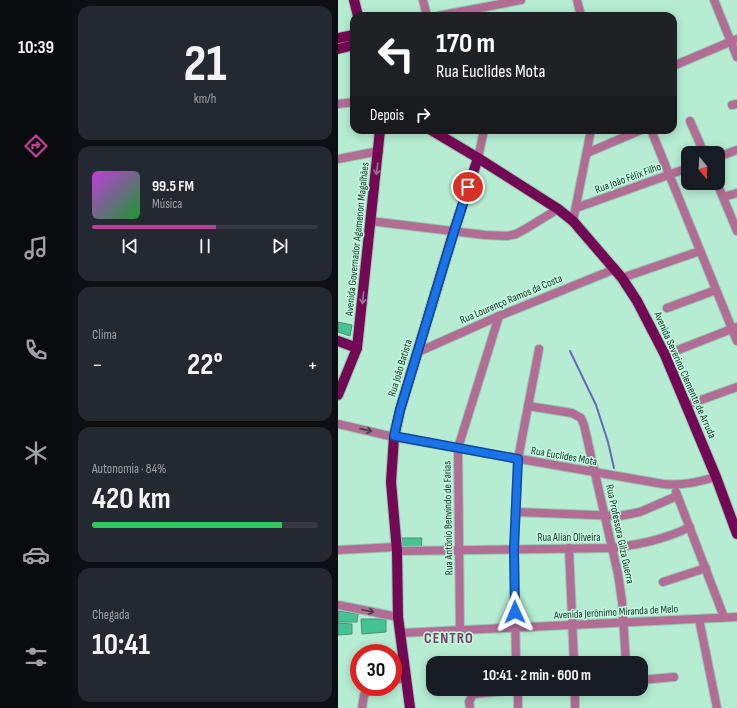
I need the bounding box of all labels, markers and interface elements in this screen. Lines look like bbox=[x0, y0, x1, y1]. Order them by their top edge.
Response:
text: 170 m bbox=[436, 27, 495, 60]
icon: left bbox=[370, 28, 422, 80]
text: 21 bbox=[183, 33, 227, 96]
text: 10:39 bbox=[18, 37, 54, 58]
text: Rua Euclides Mota bbox=[436, 61, 545, 82]
text: km/h bbox=[194, 91, 216, 107]
icon: right bbox=[412, 104, 434, 126]
text: Depois bbox=[370, 106, 404, 125]
icon: directions bbox=[22, 132, 50, 160]
north arrow bbox=[681, 146, 725, 190]
map controls bbox=[681, 146, 725, 190]
street label: Rua João Félix Filho bbox=[593, 160, 663, 196]
street label: Avenida Governador Agamenon Magalhães bbox=[342, 162, 372, 317]
one-way arrow bbox=[373, 162, 380, 175]
pin bbox=[451, 170, 485, 204]
icon: arrive bbox=[457, 176, 479, 198]
text: 99.5 FM bbox=[152, 177, 194, 196]
text: Música bbox=[152, 196, 182, 212]
icon: music bbox=[22, 234, 50, 262]
icon: previous bbox=[119, 235, 141, 257]
icon: pause bbox=[194, 235, 216, 257]
icon: next bbox=[269, 235, 291, 257]
street label: Rua Lourenço Ramos da Costa bbox=[458, 272, 564, 326]
one-way arrow bbox=[359, 291, 366, 304]
street label: Avenida Severino Clemente de Arruda bbox=[651, 309, 719, 440]
text: Clima bbox=[92, 327, 117, 343]
icon: phone bbox=[22, 336, 50, 364]
street label: Rua João Batista bbox=[385, 338, 415, 398]
text: 22° bbox=[187, 347, 223, 383]
text: − bbox=[92, 352, 103, 379]
text: + bbox=[307, 352, 318, 379]
one-way arrow bbox=[359, 427, 372, 434]
icon: climate bbox=[22, 439, 50, 467]
street label: Rua Euclides Mota bbox=[530, 444, 598, 468]
text: Autonomia · 84% bbox=[92, 461, 167, 477]
street label: Rua Antônio Benvindo de Farias bbox=[441, 461, 455, 575]
text: 420 km bbox=[92, 481, 171, 517]
street label: Rua Professora Gilza Guerra bbox=[603, 483, 637, 585]
street label: Rua Alian Oliveira bbox=[537, 531, 601, 544]
icon: car bbox=[22, 541, 50, 569]
position arrow bbox=[494, 591, 536, 633]
street label: Avenida Jerônimo Miranda de Melo bbox=[553, 602, 679, 622]
text: Chegada bbox=[92, 607, 130, 623]
one-way arrow bbox=[361, 607, 374, 615]
text: 10:41 bbox=[92, 627, 150, 663]
district label: CENTRO bbox=[424, 629, 474, 648]
icon: filters bbox=[22, 643, 50, 671]
speed limit sign: 30 bbox=[350, 644, 402, 696]
text: 10:41 · 2 min · 600 m bbox=[483, 666, 591, 685]

